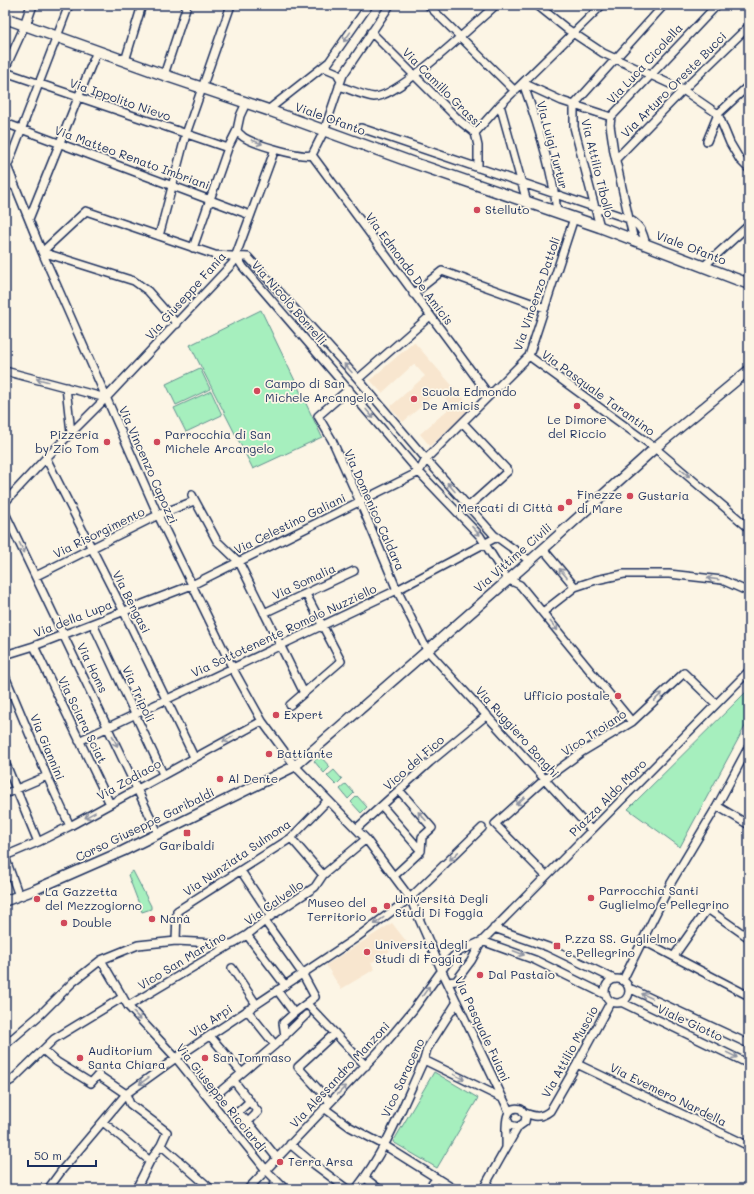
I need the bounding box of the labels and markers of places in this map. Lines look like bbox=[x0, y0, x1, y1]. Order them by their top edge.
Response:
place label: Stelluto bbox=[485, 201, 529, 217]
marker: Stelluto bbox=[472, 205, 482, 215]
place label: Campo di San Michele Arcangelo bbox=[265, 375, 374, 405]
place label: Scuola Edmondo De Amicis bbox=[422, 383, 516, 413]
marker: Campo di San Michele Arcangelo bbox=[252, 386, 262, 396]
marker: Scuola Edmondo De Amicis bbox=[409, 394, 419, 404]
marker: Le Dimore del Riccio bbox=[572, 401, 582, 411]
place label: Le Dimore del Riccio bbox=[547, 411, 607, 441]
place label: Pizzeria by Zio Tom bbox=[35, 426, 99, 456]
place label: Parrocchia di San Michele Arcangelo bbox=[165, 426, 274, 456]
marker: Pizzeria by Zio Tom bbox=[102, 437, 112, 447]
marker: Parrocchia di San Michele Arcangelo bbox=[152, 437, 162, 447]
place label: Finezze di Mare bbox=[577, 486, 623, 516]
place label: Gustaria bbox=[638, 487, 689, 503]
marker: Gustaria bbox=[625, 491, 635, 501]
marker: Finezze di Mare bbox=[564, 497, 574, 507]
place label: Mercati di Città bbox=[457, 499, 553, 515]
marker: Mercati di Città bbox=[556, 503, 566, 513]
place label: Ufficio postale bbox=[524, 687, 610, 703]
marker: Ufficio postale bbox=[613, 691, 623, 701]
place label: Expert bbox=[284, 706, 323, 722]
marker: Expert bbox=[271, 710, 281, 720]
place label: Battiante bbox=[277, 745, 333, 761]
marker: Battiante bbox=[264, 749, 274, 759]
place label: Al Dente bbox=[228, 770, 278, 786]
marker: Al Dente bbox=[215, 774, 225, 784]
marker: Garibaldi bbox=[182, 828, 192, 838]
place label: Garibaldi bbox=[159, 839, 215, 853]
place label: Parrocchia Santi Guglielmo e Pellegrino bbox=[599, 882, 729, 912]
place label: La Gazzetta del Mezzogiorno bbox=[45, 883, 142, 913]
place label: Università Degli Studi Di Foggia bbox=[395, 890, 489, 920]
marker: Parrocchia Santi Guglielmo e Pellegrino bbox=[586, 893, 596, 903]
marker: La Gazzetta del Mezzogiorno bbox=[32, 894, 42, 904]
place label: Museo del Territorio bbox=[307, 894, 366, 924]
marker: Università Degli Studi Di Foggia bbox=[382, 901, 392, 911]
marker: Museo del Territorio bbox=[369, 905, 379, 915]
place label: Nanà bbox=[160, 910, 190, 926]
place label: Double bbox=[72, 914, 112, 930]
marker: Nanà bbox=[147, 914, 157, 924]
marker: Double bbox=[59, 918, 69, 928]
place label: P.zza SS. Guglielmo e Pellegrino bbox=[565, 930, 676, 960]
place label: Università degli Studi di Foggia bbox=[375, 936, 468, 966]
marker: P.zza SS. Guglielmo e Pellegrino bbox=[552, 941, 562, 951]
marker: Università degli Studi di Foggia bbox=[362, 947, 372, 957]
place label: Dal Pastaio bbox=[488, 966, 555, 982]
marker: Dal Pastaio bbox=[475, 970, 485, 980]
place label: Auditorium Santa Chiara bbox=[88, 1042, 165, 1072]
place label: San Tommaso bbox=[213, 1049, 291, 1065]
marker: Auditorium Santa Chiara bbox=[75, 1053, 85, 1063]
marker: San Tommaso bbox=[200, 1053, 210, 1063]
place label: Terra Arsa bbox=[288, 1153, 353, 1169]
marker: Terra Arsa bbox=[275, 1157, 285, 1167]

